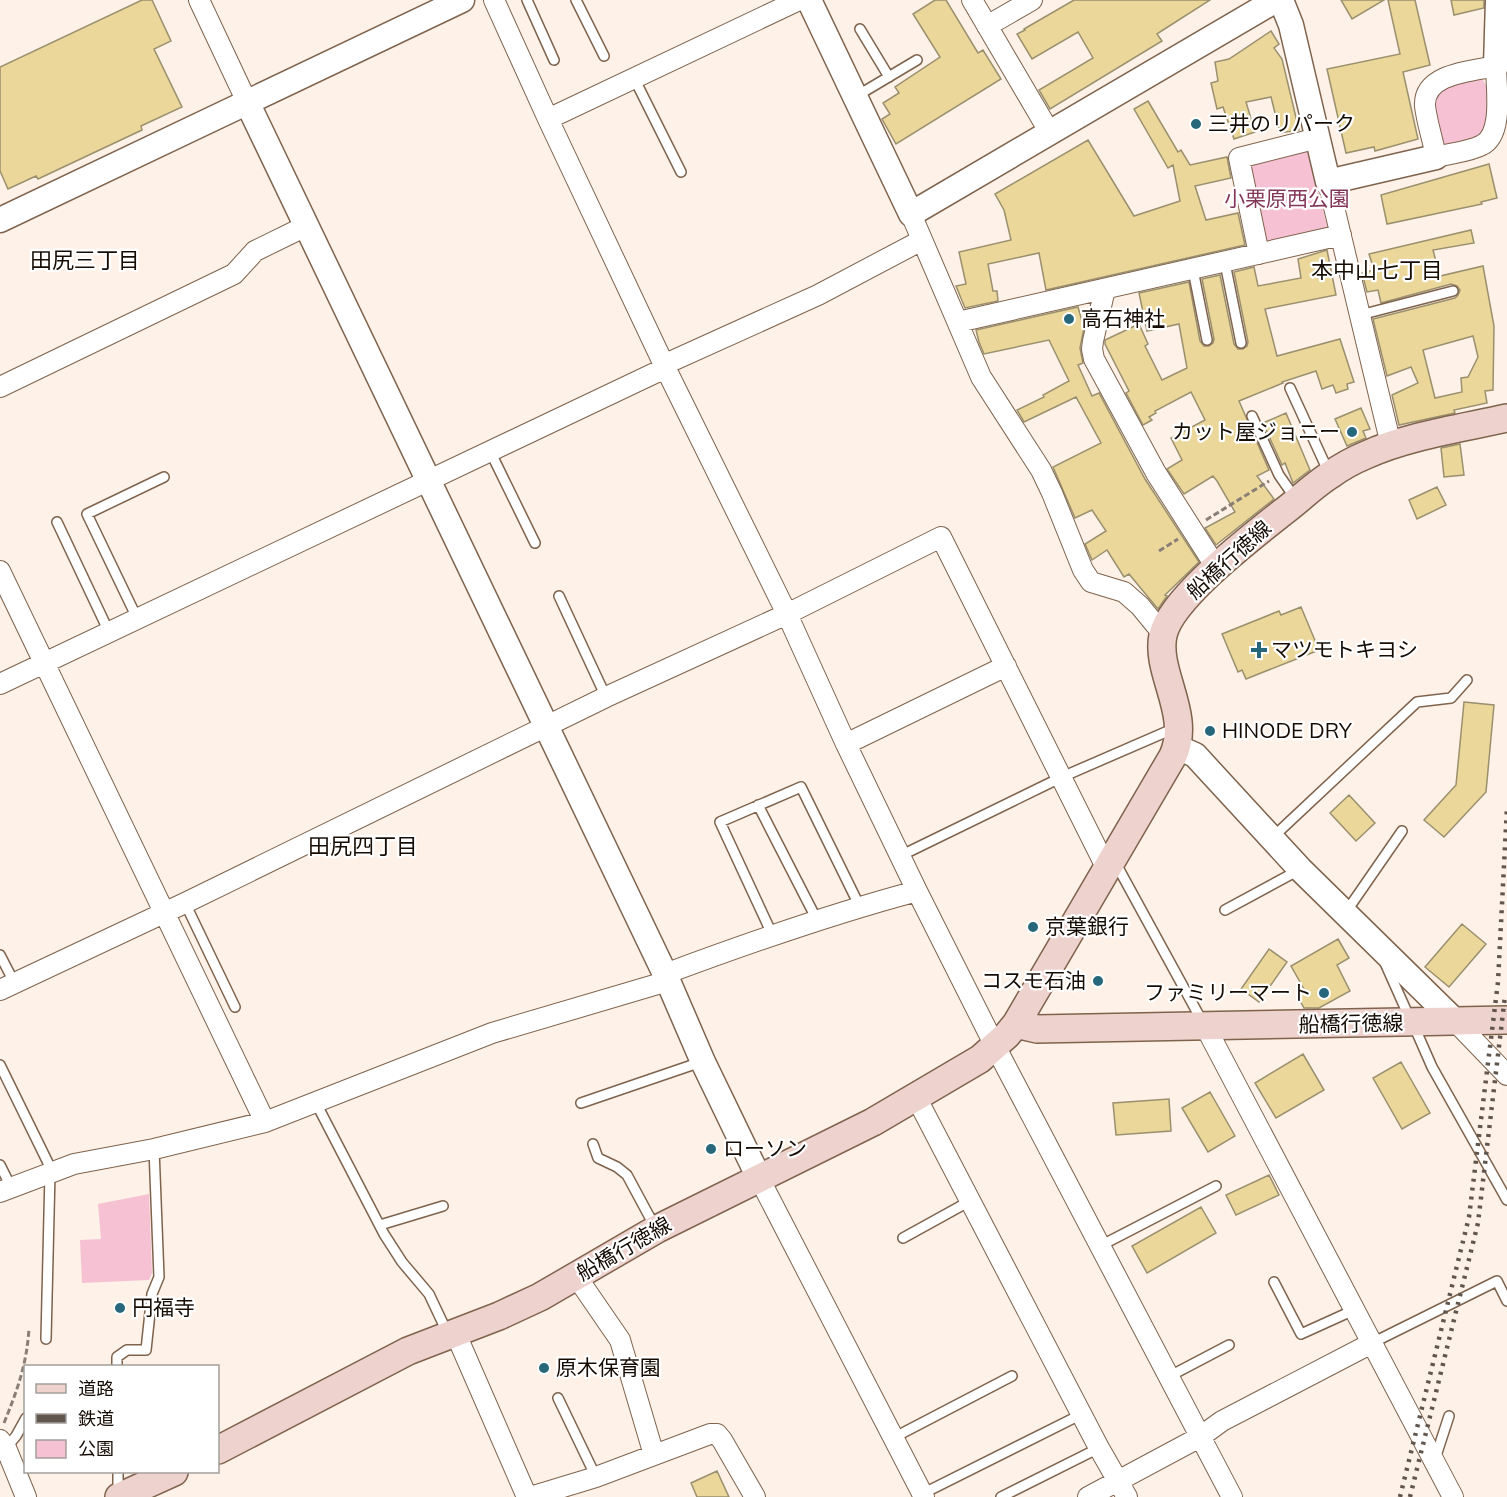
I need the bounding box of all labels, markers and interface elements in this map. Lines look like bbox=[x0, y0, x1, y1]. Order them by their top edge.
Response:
place label: 三井のリパーク bbox=[1208, 110, 1355, 136]
marker: 三井のリパーク bbox=[1189, 117, 1203, 131]
park label: 小栗原西公園 bbox=[1224, 185, 1350, 211]
district label: 田尻三丁目 bbox=[30, 246, 140, 274]
district label: 本中山七丁目 bbox=[1311, 256, 1443, 284]
place label: 高石神社 bbox=[1081, 305, 1165, 331]
marker: 高石神社 bbox=[1062, 312, 1076, 326]
place label: カット屋ジョニー bbox=[1172, 418, 1340, 444]
marker: カット屋ジョニー bbox=[1345, 425, 1359, 439]
street label: 船橋行徳線 bbox=[1181, 514, 1276, 604]
place label: マツモトキヨシ bbox=[1271, 636, 1418, 662]
marker: マツモトキヨシ bbox=[1252, 643, 1266, 657]
place label: HINODE DRY bbox=[1222, 717, 1352, 743]
marker: HINODE DRY bbox=[1203, 724, 1217, 738]
district label: 田尻四丁目 bbox=[308, 832, 418, 860]
place label: 京葉銀行 bbox=[1045, 913, 1129, 939]
marker: 京葉銀行 bbox=[1026, 920, 1040, 934]
place label: コスモ石油 bbox=[981, 967, 1086, 993]
marker: コスモ石油 bbox=[1091, 974, 1105, 988]
place label: ファミリーマート bbox=[1144, 979, 1312, 1005]
marker: ファミリーマート bbox=[1317, 986, 1331, 1000]
street label: 船橋行徳線 bbox=[1298, 1009, 1404, 1037]
place label: ローソン bbox=[723, 1135, 807, 1161]
marker: ローソン bbox=[704, 1142, 718, 1156]
street label: 船橋行徳線 bbox=[572, 1211, 675, 1286]
place label: 円福寺 bbox=[132, 1294, 195, 1320]
marker: 円福寺 bbox=[113, 1301, 127, 1315]
place label: 原木保育園 bbox=[556, 1354, 661, 1380]
marker: 原木保育園 bbox=[537, 1361, 551, 1375]
legend bbox=[24, 1365, 219, 1473]
text: 道路 bbox=[78, 1377, 114, 1400]
text: 鉄道 bbox=[78, 1407, 114, 1430]
text: 公園 bbox=[78, 1437, 114, 1460]

